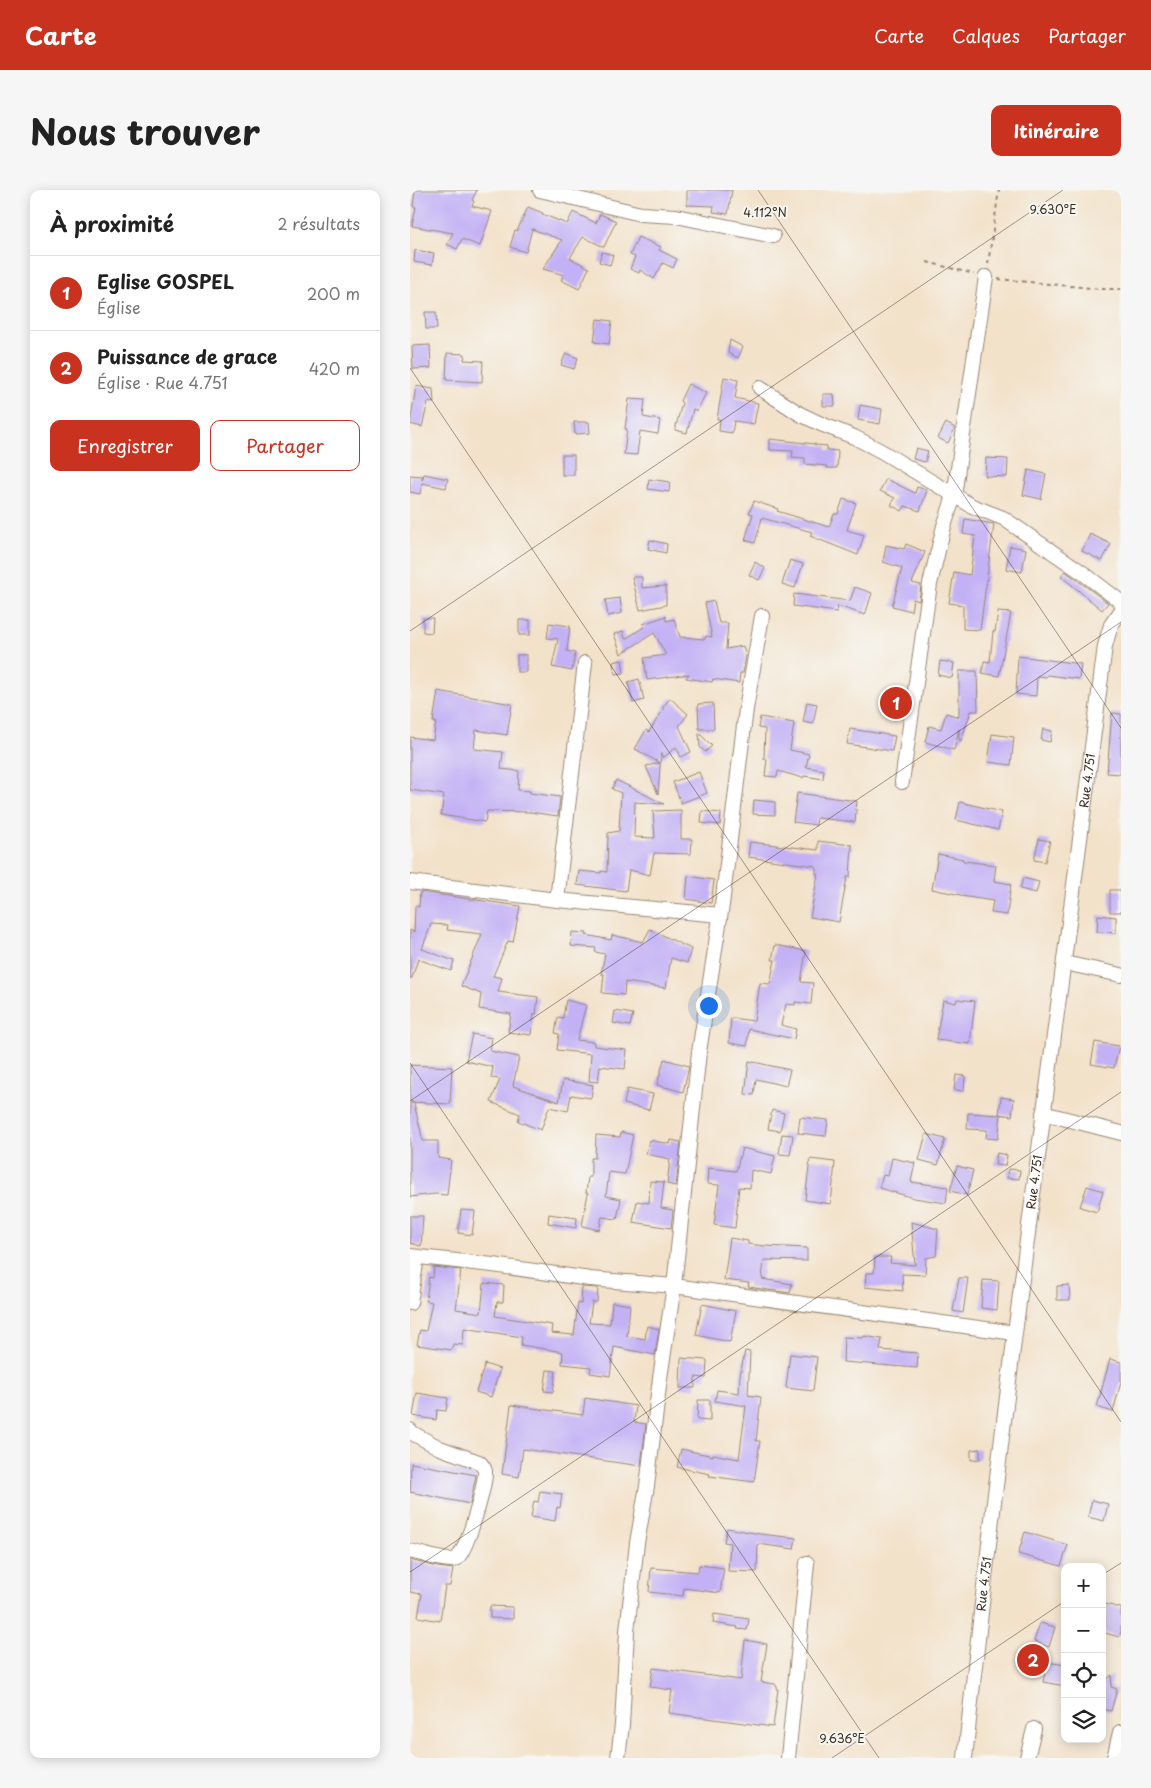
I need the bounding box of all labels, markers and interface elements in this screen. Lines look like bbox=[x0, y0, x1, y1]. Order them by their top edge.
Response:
text: Carte bbox=[25, 17, 97, 53]
text: Carte bbox=[874, 22, 924, 49]
text: Calques bbox=[952, 22, 1020, 49]
text: Partager bbox=[1048, 22, 1126, 49]
text: Nous trouver bbox=[30, 104, 260, 157]
button: Itinéraire bbox=[991, 105, 1121, 156]
text: 9.630°E bbox=[1030, 200, 1076, 218]
text: 4.112°N bbox=[743, 203, 787, 221]
text: À proximité bbox=[50, 207, 174, 239]
text: 2 résultats bbox=[277, 211, 360, 235]
text: Eglise GOSPEL bbox=[97, 267, 234, 295]
text: 1 bbox=[62, 281, 70, 305]
text: 200 m bbox=[307, 281, 360, 305]
text: Église bbox=[97, 295, 141, 319]
text: Puissance de grace bbox=[97, 342, 277, 370]
text: 2 bbox=[60, 356, 72, 380]
text: 420 m bbox=[309, 356, 360, 380]
text: Église · Rue 4.751 bbox=[97, 370, 228, 394]
button: Enregistrer bbox=[50, 420, 200, 471]
button: Partager bbox=[210, 420, 360, 471]
pin: 1 bbox=[880, 684, 912, 722]
street label: Rue 4.751 bbox=[1074, 752, 1099, 809]
your location bbox=[696, 993, 722, 1019]
street label: Rue 4.751 bbox=[1021, 1154, 1046, 1210]
street label: Rue 4.751 bbox=[971, 1556, 995, 1612]
map controls bbox=[1061, 1563, 1106, 1743]
button: + bbox=[1061, 1563, 1106, 1608]
button: − bbox=[1061, 1608, 1106, 1653]
pin: 2 bbox=[1017, 1641, 1049, 1679]
button: locate bbox=[1061, 1653, 1106, 1698]
button: layers bbox=[1061, 1698, 1106, 1743]
text: 9.636°E bbox=[819, 1729, 865, 1747]

